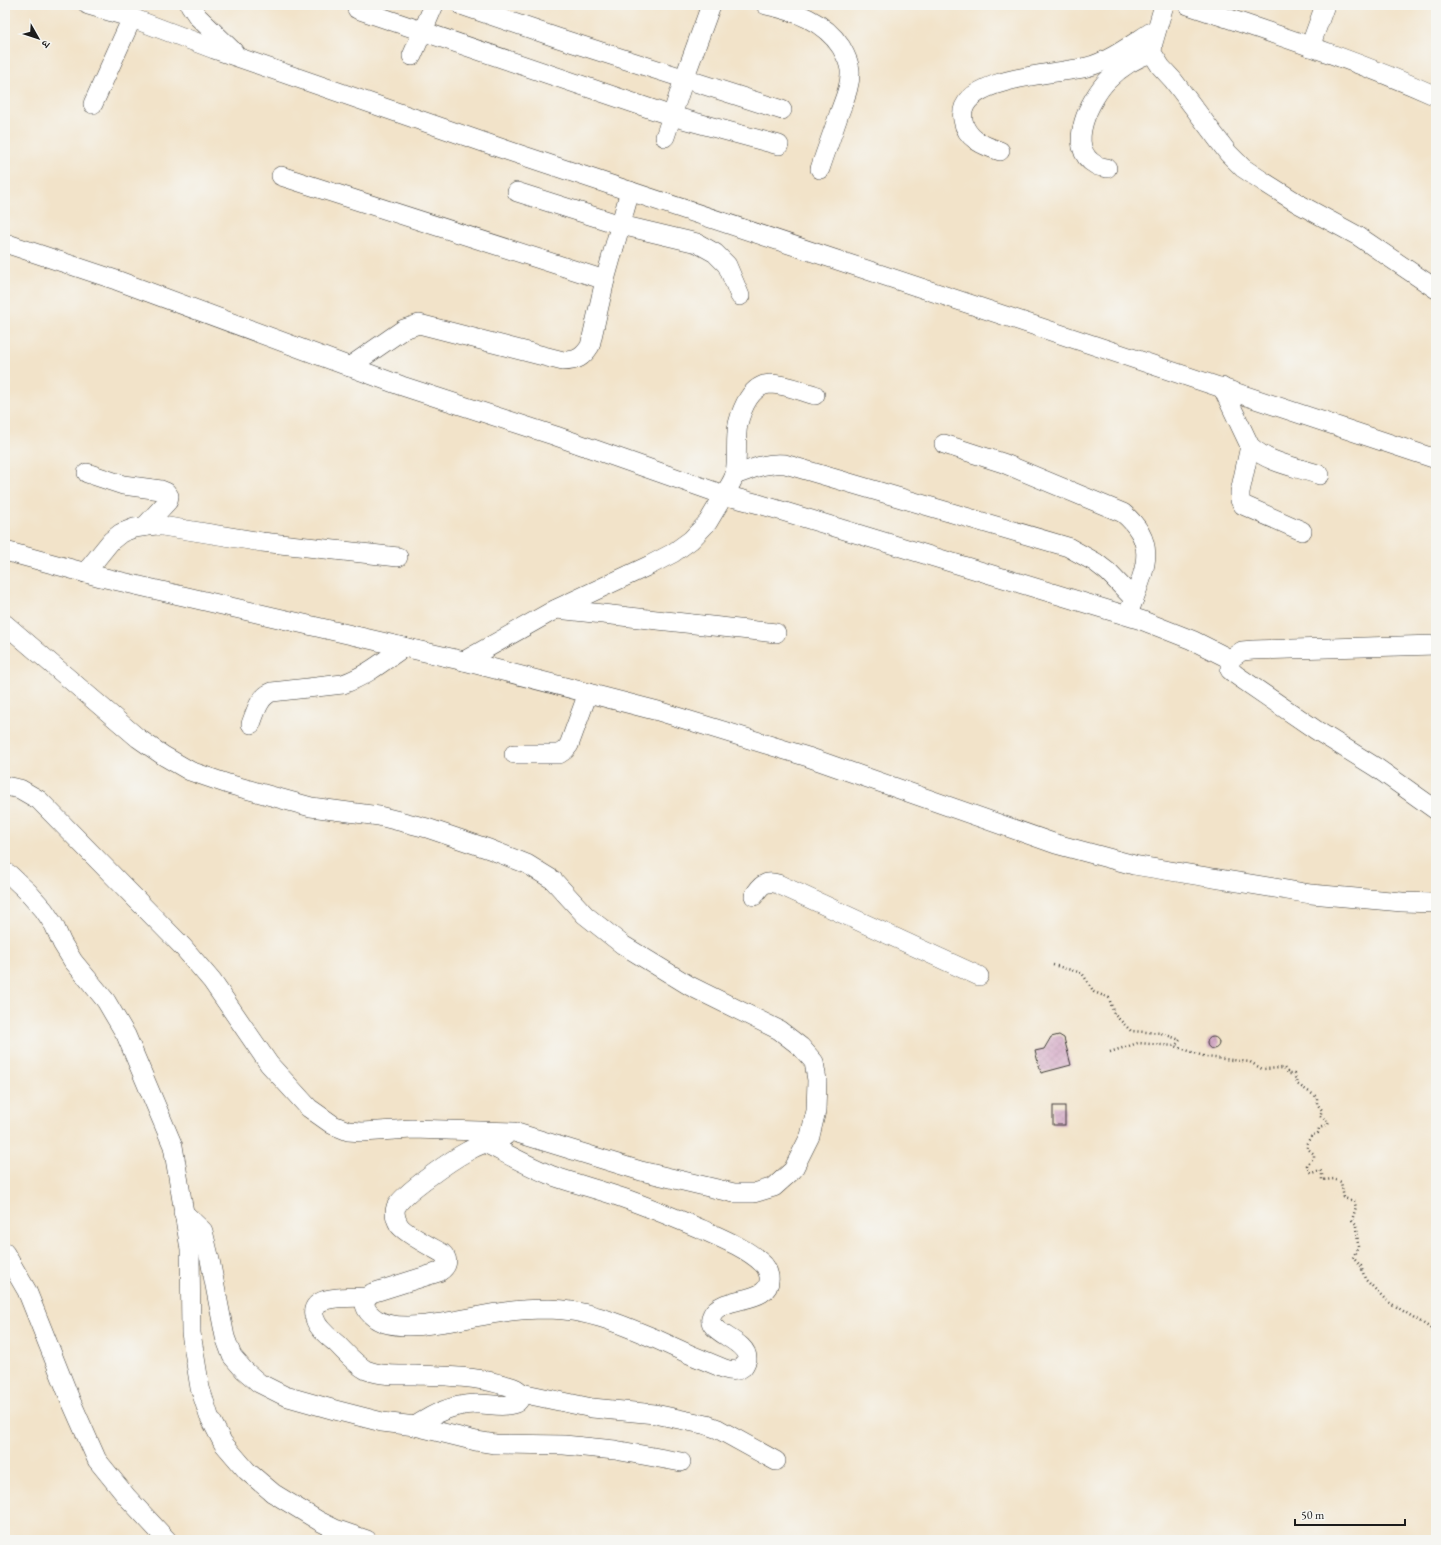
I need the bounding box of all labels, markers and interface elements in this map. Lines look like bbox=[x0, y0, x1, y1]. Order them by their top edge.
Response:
north arrow bbox=[18, 18, 58, 58]
text: उ bbox=[38, 37, 54, 52]
scale bar bbox=[1295, 1501, 1405, 1527]
text: 50 m bbox=[1301, 1507, 1325, 1523]

